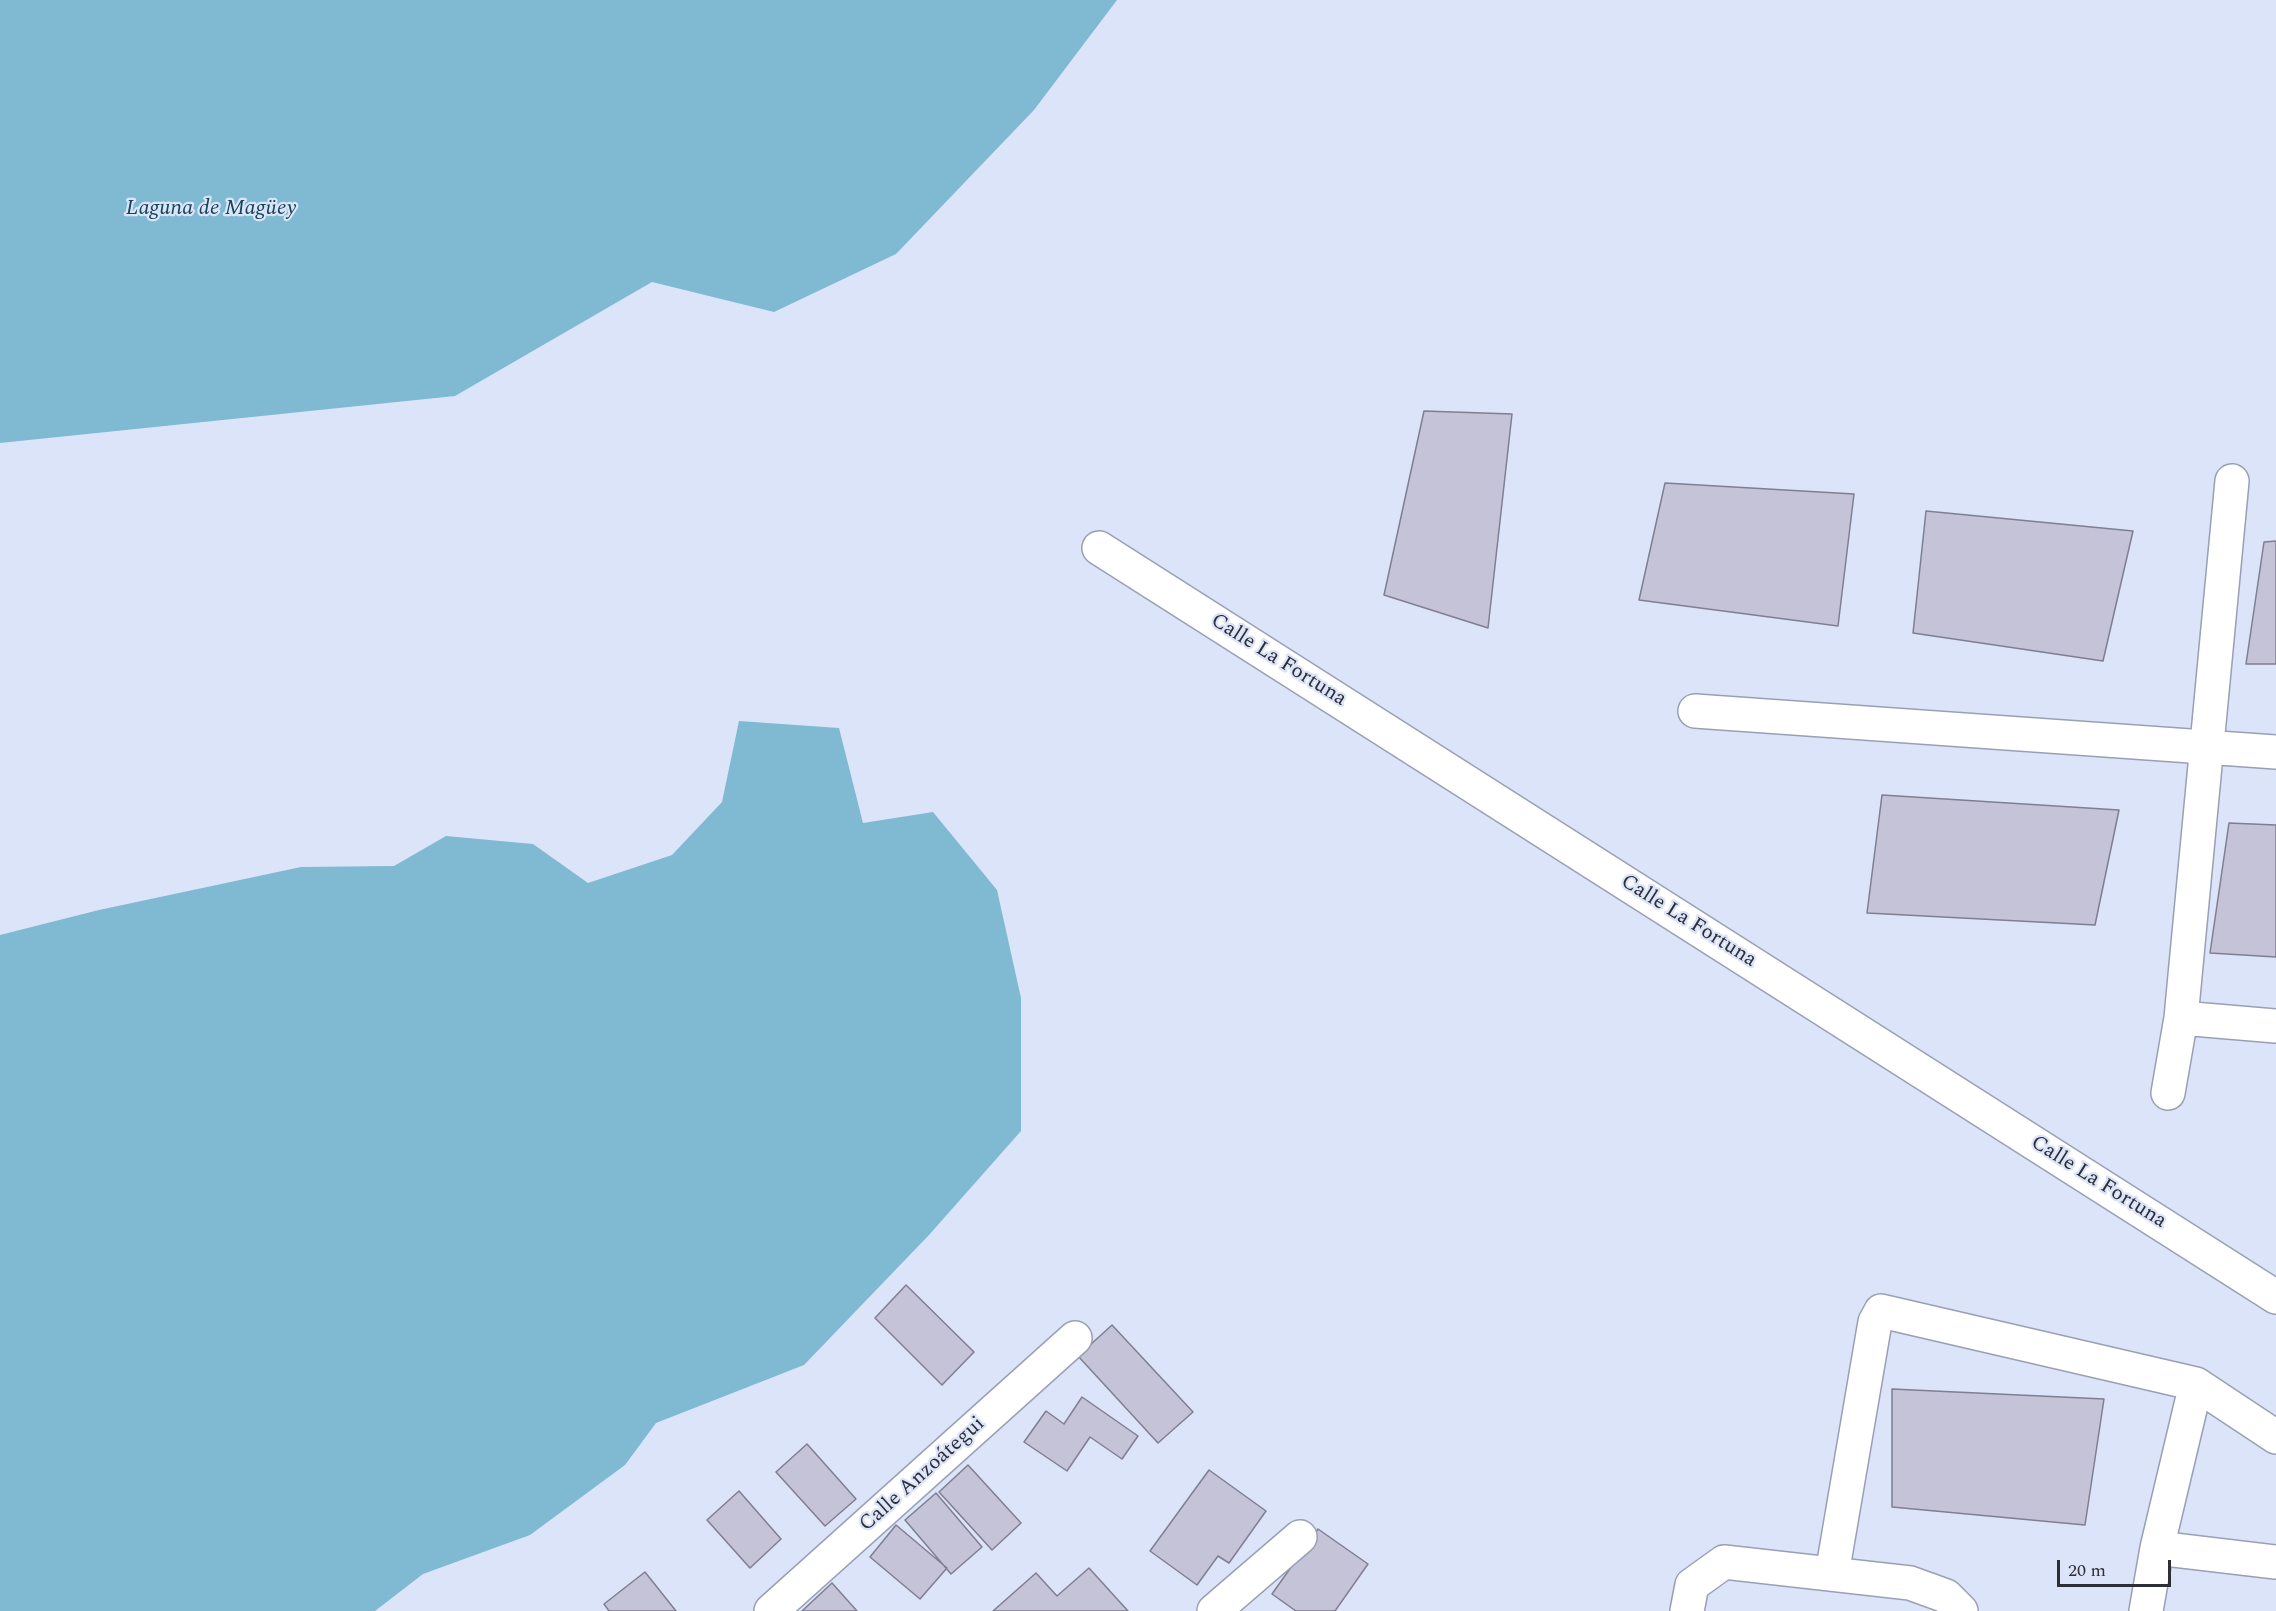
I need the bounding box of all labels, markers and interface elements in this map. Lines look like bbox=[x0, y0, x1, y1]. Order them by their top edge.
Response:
water label: Laguna de Magüey bbox=[126, 197, 296, 223]
street label: Calle La Fortuna bbox=[1205, 609, 1351, 713]
street label: Calle La Fortuna bbox=[1615, 870, 1761, 974]
street label: Calle La Fortuna bbox=[2025, 1131, 2171, 1235]
street label: Calle Anzoátegui bbox=[855, 1412, 991, 1538]
scale bar bbox=[2060, 1548, 2174, 1586]
text: 20 m bbox=[2068, 1557, 2106, 1584]

